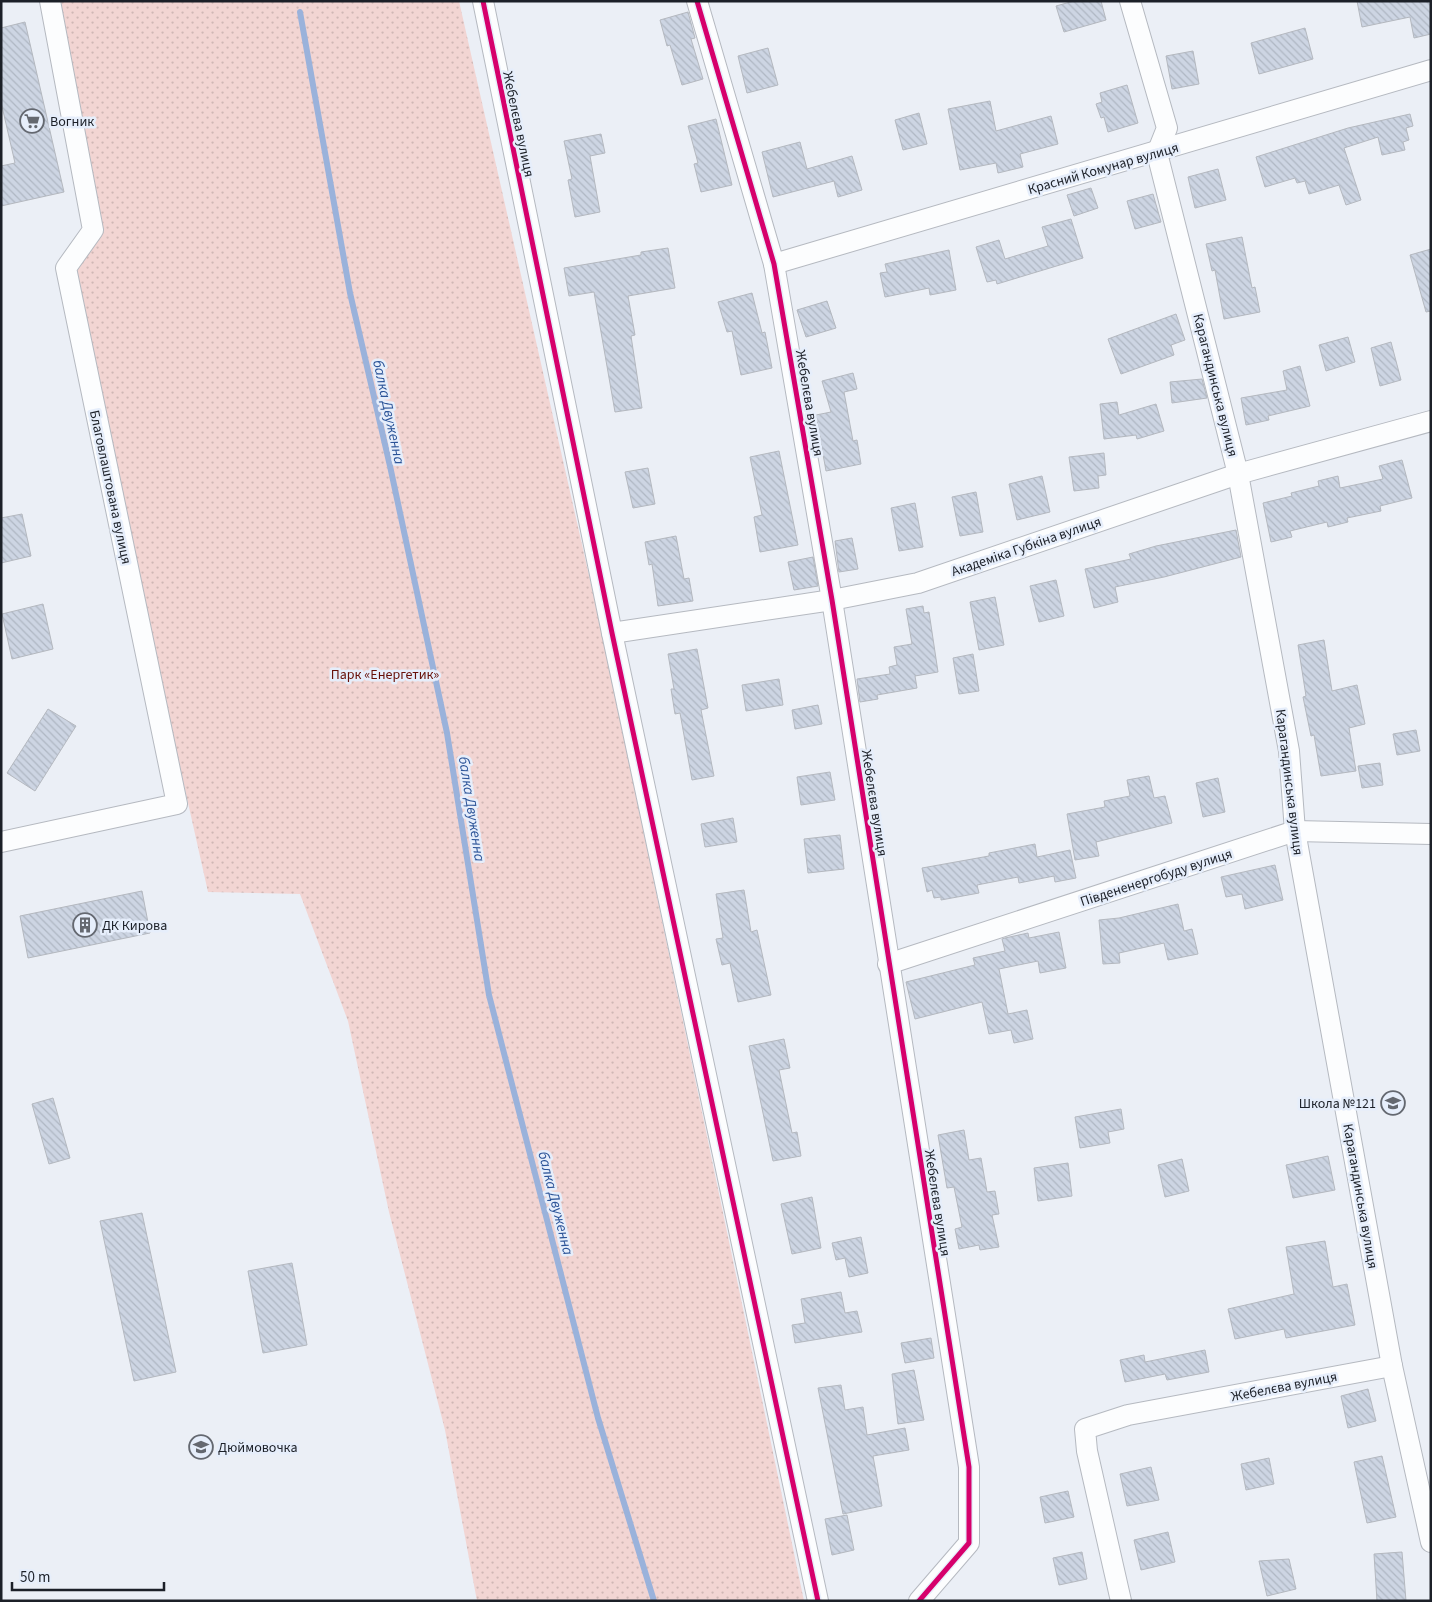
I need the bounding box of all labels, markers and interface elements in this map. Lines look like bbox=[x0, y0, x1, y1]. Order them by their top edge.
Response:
street label: Жебелєва вулиця bbox=[497, 69, 539, 179]
supermarket icon: Вогник bbox=[19, 108, 45, 134]
place label: Вогник bbox=[50, 112, 94, 132]
street label: Красний Комунар вулиця bbox=[1026, 138, 1181, 200]
street label: Карагандинська вулиця bbox=[1188, 311, 1243, 459]
street label: Жебелєва вулиця bbox=[790, 348, 828, 458]
water label: балка Двуженна bbox=[367, 358, 410, 466]
street label: Благовлаштована вулиця bbox=[84, 408, 136, 566]
street label: Академіка Губкіна вулиця bbox=[949, 512, 1104, 582]
park label: Парк «Енергетик» bbox=[331, 665, 439, 685]
street label: Карагандинська вулиця bbox=[1270, 708, 1308, 856]
street label: Жебелєва вулиця bbox=[856, 748, 892, 858]
water label: балка Двуженна bbox=[453, 755, 490, 863]
street label: Південенергобуду вулиця bbox=[1078, 844, 1235, 912]
building icon: ДК Кирова bbox=[72, 912, 98, 938]
place label: ДК Кирова bbox=[102, 916, 167, 936]
school or university icon: Школа №121 bbox=[1380, 1090, 1406, 1116]
place label: Школа №121 bbox=[1299, 1094, 1376, 1114]
street label: Карагандинська вулиця bbox=[1337, 1122, 1383, 1270]
street label: Жебелєва вулиця bbox=[919, 1148, 955, 1258]
water label: балка Двуженна bbox=[532, 1149, 579, 1257]
street label: Жебелєва вулиця bbox=[1229, 1367, 1339, 1407]
school or university icon: Дюймовочка bbox=[188, 1434, 214, 1460]
place label: Дюймовочка bbox=[218, 1438, 297, 1458]
scale bar bbox=[12, 1560, 165, 1592]
text: 50 m bbox=[20, 1567, 50, 1588]

